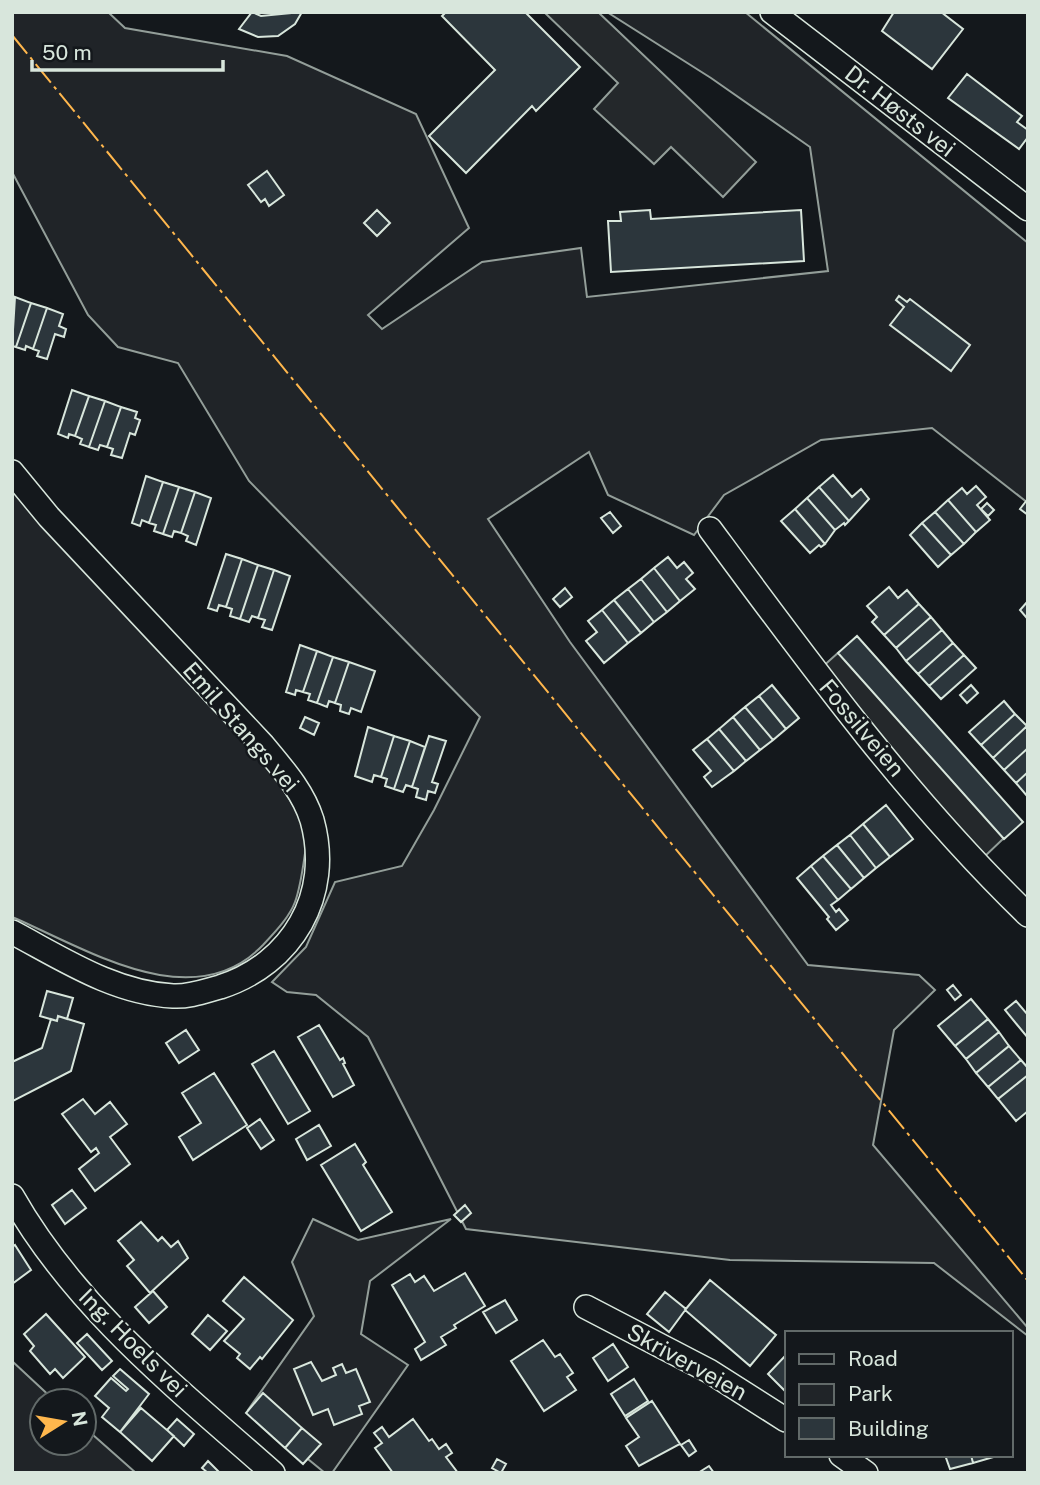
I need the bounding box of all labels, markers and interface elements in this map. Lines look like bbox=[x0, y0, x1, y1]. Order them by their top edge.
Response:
scale bar bbox=[32, 28, 222, 72]
text: 50 m bbox=[42, 40, 92, 65]
street label: Dr. Høsts vei bbox=[840, 59, 961, 162]
street label: Emil Stangs vei bbox=[178, 656, 305, 797]
street label: Fossilveien bbox=[814, 674, 911, 782]
street label: Ing. Hoels vei bbox=[74, 1283, 193, 1402]
street label: Skriverveien bbox=[622, 1317, 752, 1406]
legend bbox=[785, 1331, 1012, 1457]
text: Road bbox=[848, 1346, 898, 1371]
text: Park bbox=[848, 1381, 893, 1406]
north arrow bbox=[28, 1387, 98, 1457]
text: N bbox=[67, 1409, 92, 1428]
text: Building bbox=[848, 1416, 929, 1441]

